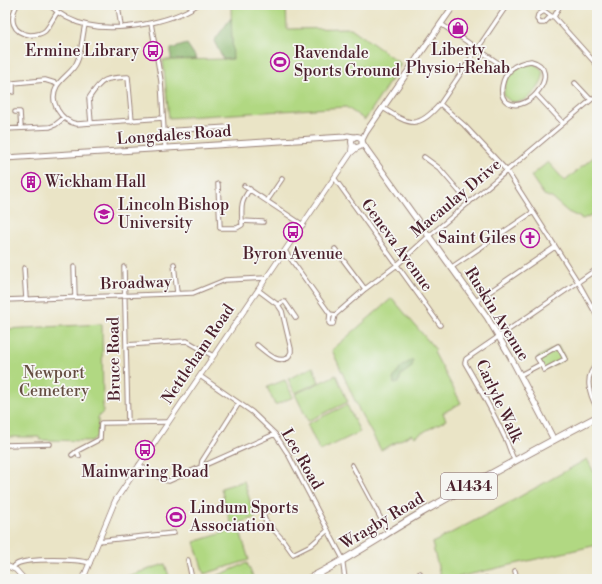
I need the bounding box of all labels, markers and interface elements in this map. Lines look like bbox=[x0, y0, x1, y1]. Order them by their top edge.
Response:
shop icon: Liberty Physio+Rehab bbox=[447, 17, 469, 39]
bus stop icon: Ermine Library bbox=[142, 40, 164, 62]
place label: Liberty Physio+Rehab bbox=[406, 40, 510, 78]
place label: Ermine Library bbox=[25, 41, 139, 61]
place label: Ravendale Sports Ground bbox=[294, 43, 400, 81]
sports icon: Ravendale Sports Ground bbox=[269, 51, 291, 73]
street label: Longdales Road bbox=[116, 121, 232, 149]
street label: Macaulay Drive bbox=[407, 154, 505, 242]
building icon: Wickham Hall bbox=[20, 171, 42, 193]
place label: Wickham Hall bbox=[44, 172, 146, 192]
place label: Lincoln Bishop University bbox=[118, 195, 229, 233]
street label: Geneva Avenue bbox=[357, 195, 437, 295]
school or university icon: Lincoln Bishop University bbox=[93, 203, 115, 225]
bus stop icon: Byron Avenue bbox=[282, 221, 304, 243]
church icon: Saint Giles bbox=[519, 227, 541, 249]
place label: Saint Giles bbox=[438, 228, 516, 248]
place label: Byron Avenue bbox=[242, 244, 343, 264]
street label: Ruskin Avenue bbox=[460, 264, 534, 364]
street label: Broadway bbox=[99, 272, 172, 294]
street label: Nettleham Road bbox=[157, 300, 239, 408]
street label: Bruce Road bbox=[103, 317, 125, 402]
street label: Carlyle Walk bbox=[471, 356, 528, 447]
park label: Newport Cemetery bbox=[19, 363, 89, 401]
street label: Lee Road bbox=[277, 425, 327, 493]
bus stop icon: Mainwaring Road bbox=[134, 439, 156, 461]
place label: Mainwaring Road bbox=[82, 462, 209, 482]
road number: A1434 bbox=[441, 473, 497, 499]
street label: Wragby Road bbox=[336, 488, 428, 554]
place label: Lindum Sports Association bbox=[189, 498, 298, 536]
sports icon: Lindum Sports Association bbox=[165, 506, 187, 528]

